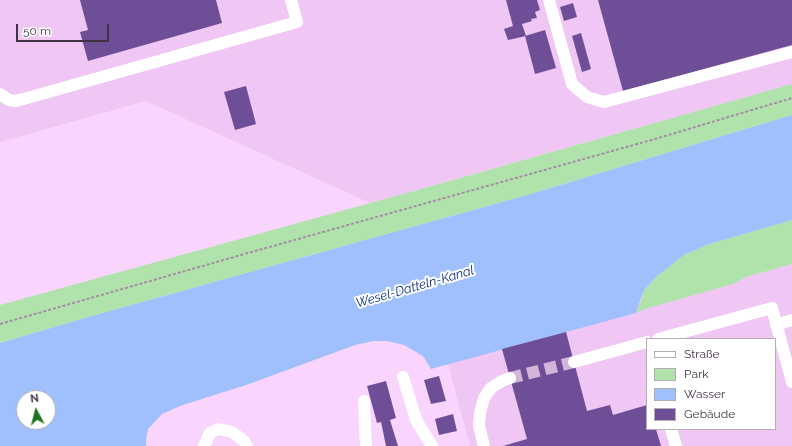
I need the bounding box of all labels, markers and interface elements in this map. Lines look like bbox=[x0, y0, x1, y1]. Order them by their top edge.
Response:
scale bar bbox=[18, 16, 111, 42]
text: 50 m bbox=[23, 24, 51, 38]
water label: Wesel-Datteln-Kanal bbox=[354, 263, 476, 311]
legend bbox=[646, 338, 776, 430]
text: Straße bbox=[684, 347, 720, 361]
text: Park bbox=[684, 367, 709, 381]
text: Wasser bbox=[684, 387, 725, 401]
north arrow bbox=[16, 390, 56, 430]
text: N bbox=[30, 392, 40, 406]
text: Gebäude bbox=[684, 407, 735, 421]

